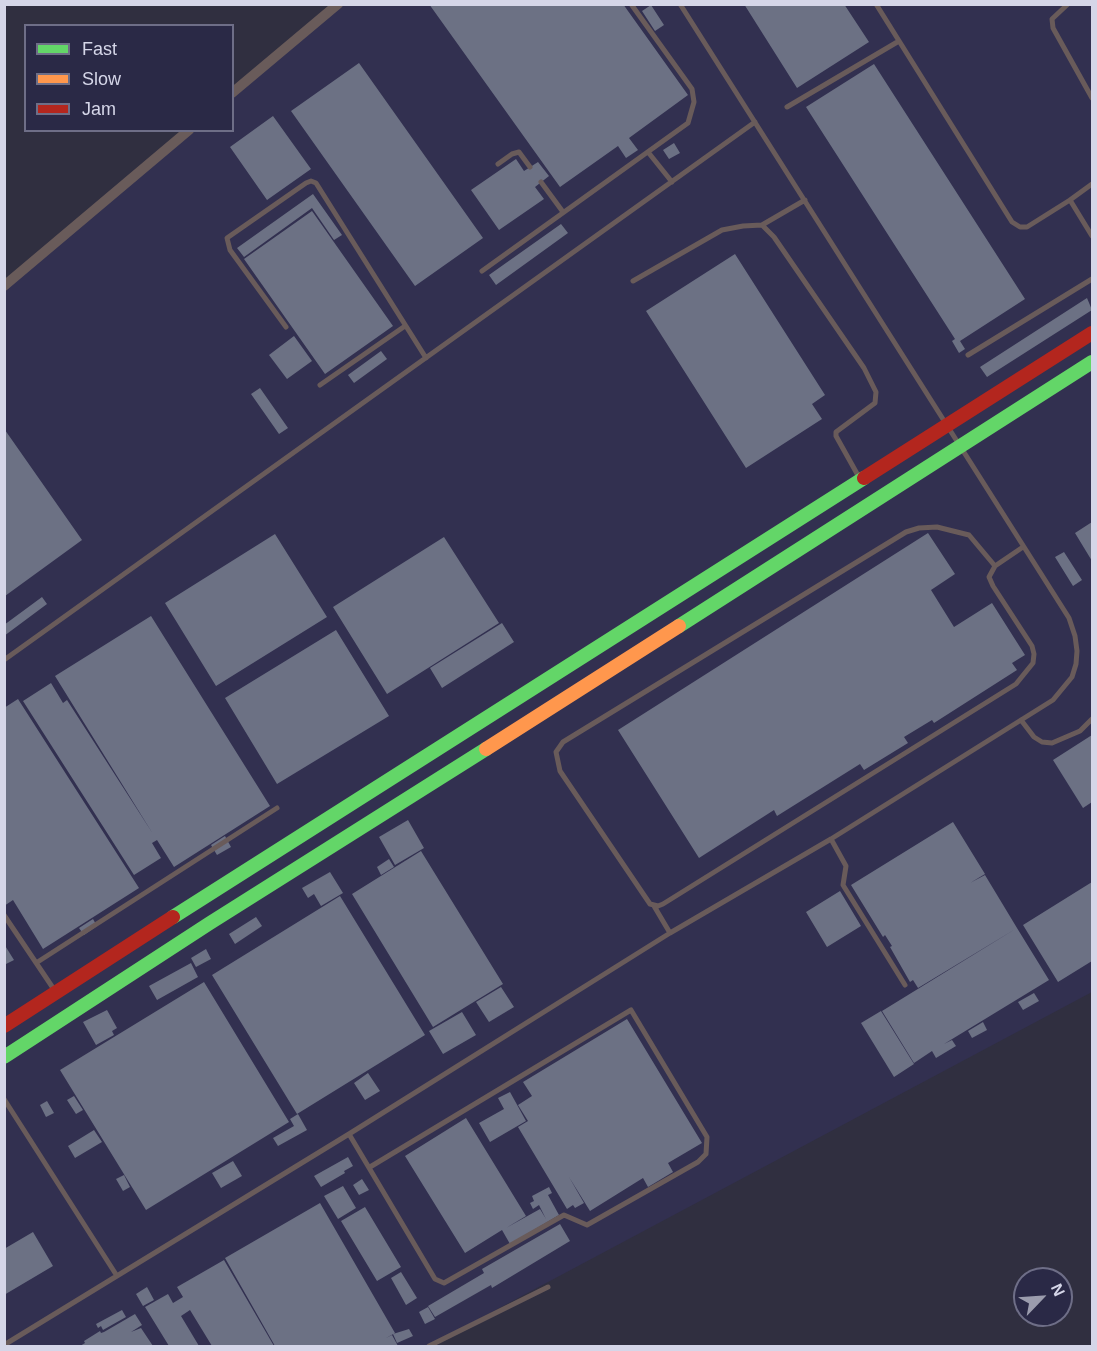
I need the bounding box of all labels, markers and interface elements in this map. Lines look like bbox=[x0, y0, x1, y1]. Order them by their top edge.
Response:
legend bbox=[24, 24, 234, 132]
text: Fast bbox=[82, 39, 117, 59]
text: Slow bbox=[82, 69, 121, 89]
text: Jam bbox=[82, 99, 116, 119]
north arrow bbox=[1013, 1267, 1073, 1327]
text: N bbox=[1048, 1281, 1068, 1299]

